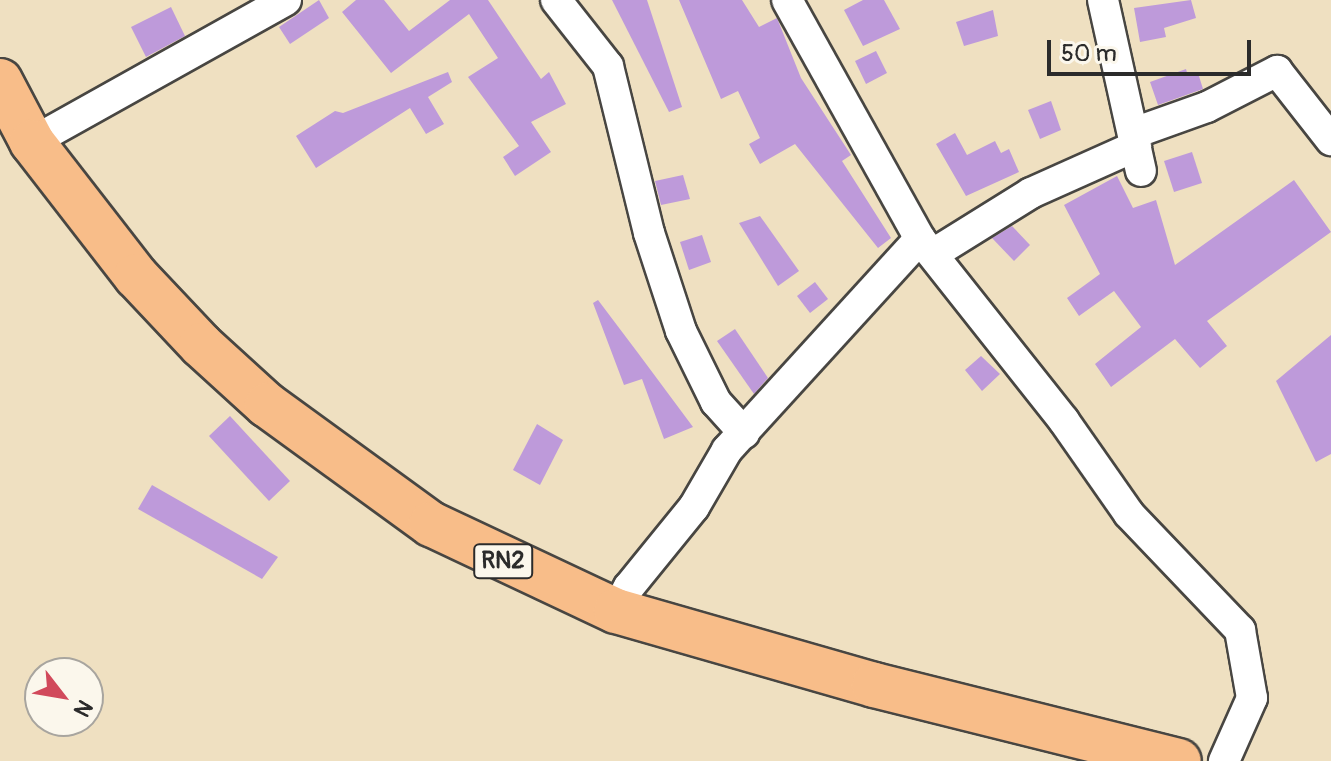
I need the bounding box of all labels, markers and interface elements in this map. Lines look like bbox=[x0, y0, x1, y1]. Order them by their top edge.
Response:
scale bar bbox=[1051, 24, 1255, 74]
text: 50 m bbox=[1061, 39, 1117, 68]
road number: RN2 bbox=[473, 541, 533, 581]
north arrow bbox=[24, 657, 104, 737]
text: N bbox=[67, 695, 99, 722]

